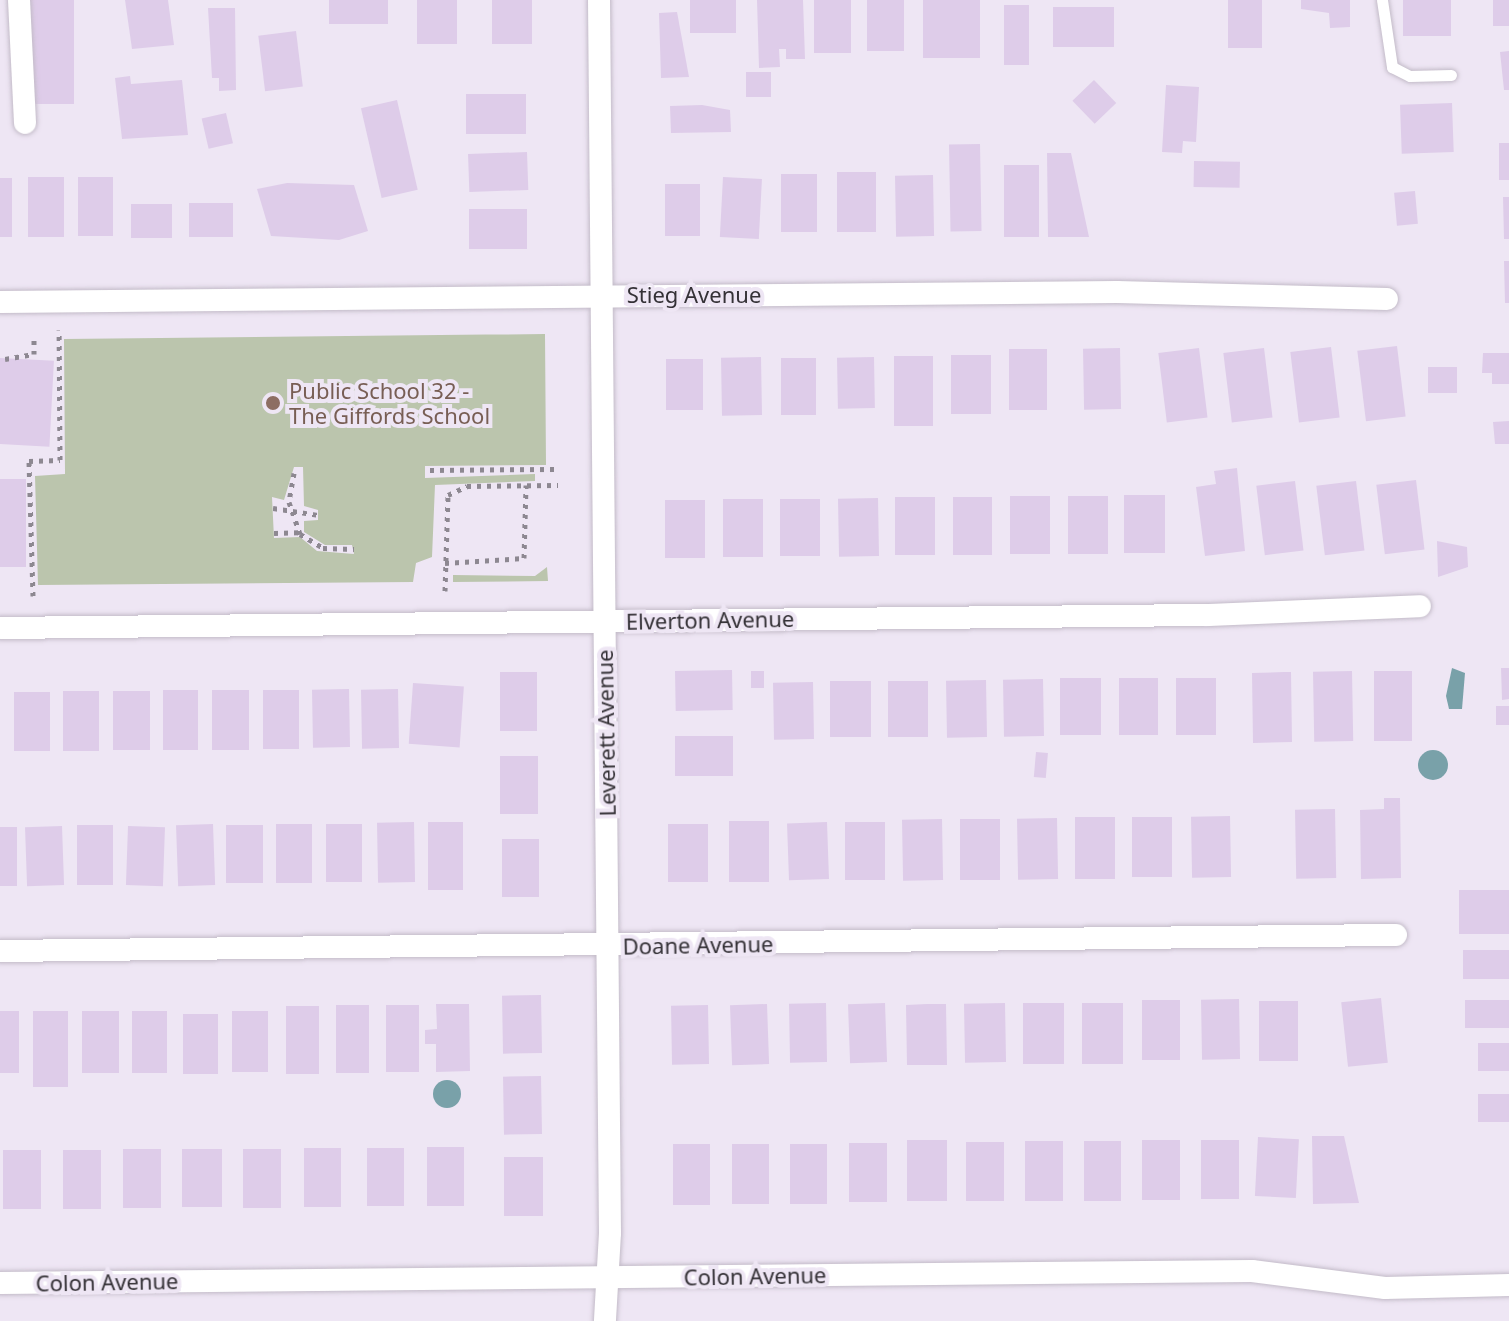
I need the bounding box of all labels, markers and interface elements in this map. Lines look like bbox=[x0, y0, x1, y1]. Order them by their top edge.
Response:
street label: Stieg Avenue bbox=[627, 282, 761, 308]
place label: Public School 32 - The Giffords School bbox=[289, 377, 490, 428]
marker: Public School 32 - The Giffords School bbox=[264, 394, 282, 412]
street label: Elverton Avenue bbox=[626, 605, 794, 635]
street label: Leverett Avenue bbox=[591, 649, 621, 817]
street label: Doane Avenue bbox=[622, 930, 774, 960]
street label: Colon Avenue bbox=[683, 1262, 827, 1290]
street label: Colon Avenue bbox=[35, 1268, 179, 1296]

